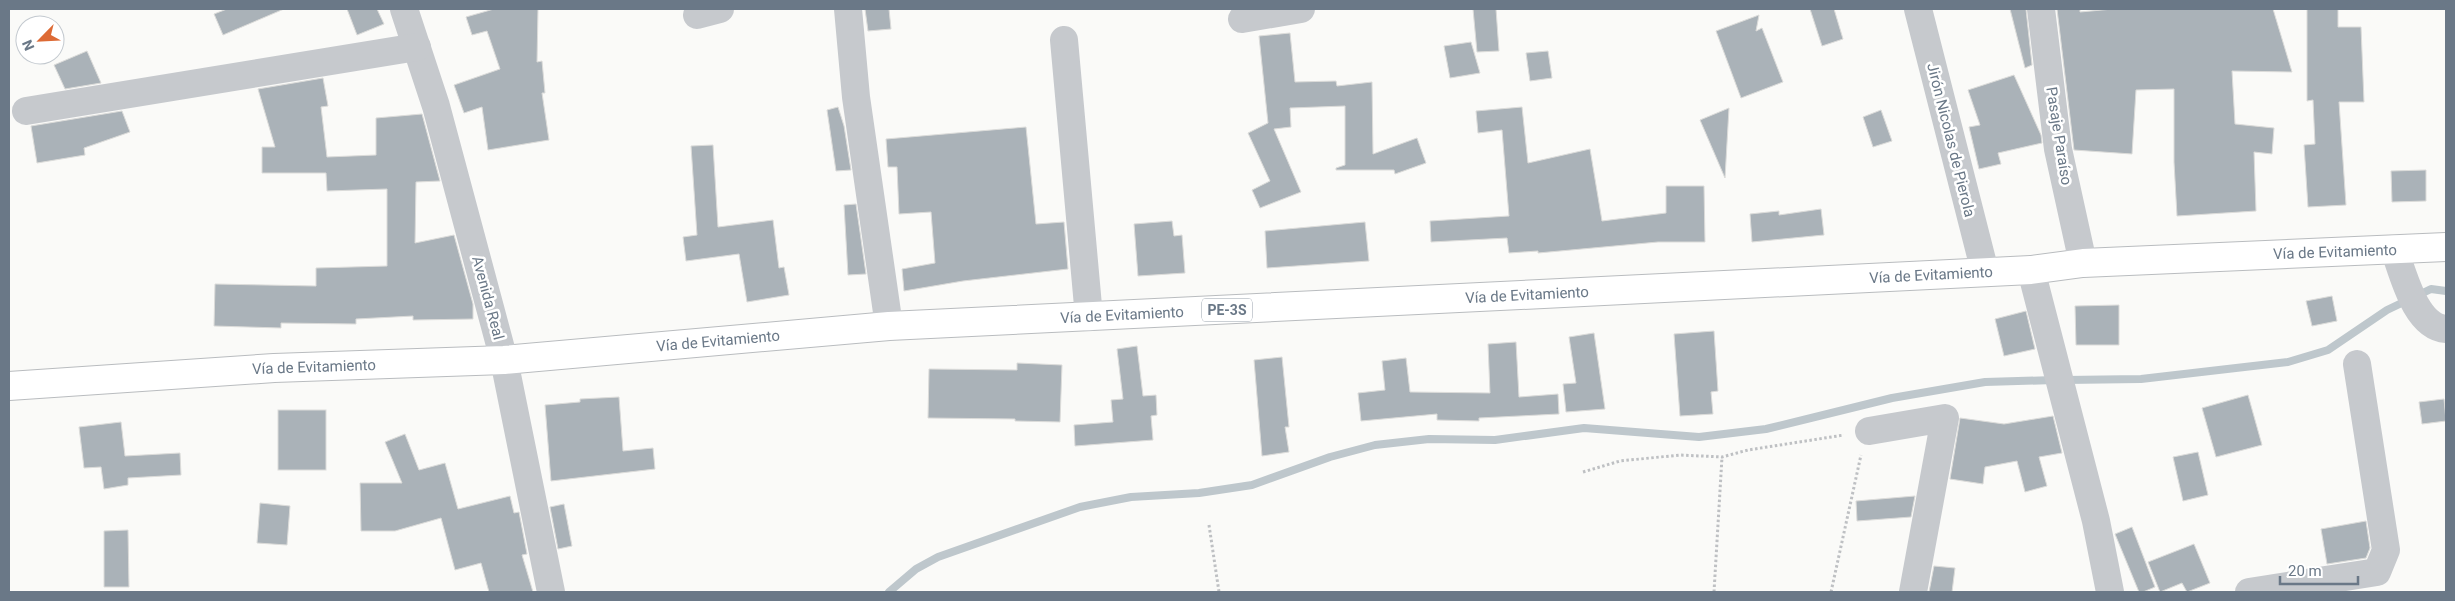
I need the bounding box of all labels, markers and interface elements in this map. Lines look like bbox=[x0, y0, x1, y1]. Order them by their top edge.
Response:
north arrow bbox=[15, 15, 65, 65]
text: N bbox=[19, 38, 37, 53]
street label: Jirón Nicolas de Pierola bbox=[1923, 61, 1979, 219]
street label: Pasaje Paraíso bbox=[2042, 86, 2076, 186]
street label: Vía de Evitamiento bbox=[2273, 241, 2397, 263]
street label: Avenida Real bbox=[468, 254, 508, 342]
street label: Vía de Evitamiento bbox=[1869, 263, 1993, 287]
street label: Vía de Evitamiento bbox=[1465, 283, 1589, 307]
road number: PE-3S bbox=[1202, 298, 1252, 322]
street label: Vía de Evitamiento bbox=[1060, 303, 1184, 327]
street label: Vía de Evitamiento bbox=[655, 327, 781, 355]
street label: Vía de Evitamiento bbox=[252, 356, 376, 378]
scale bar bbox=[2280, 554, 2358, 586]
text: 20 m bbox=[2288, 562, 2322, 580]

